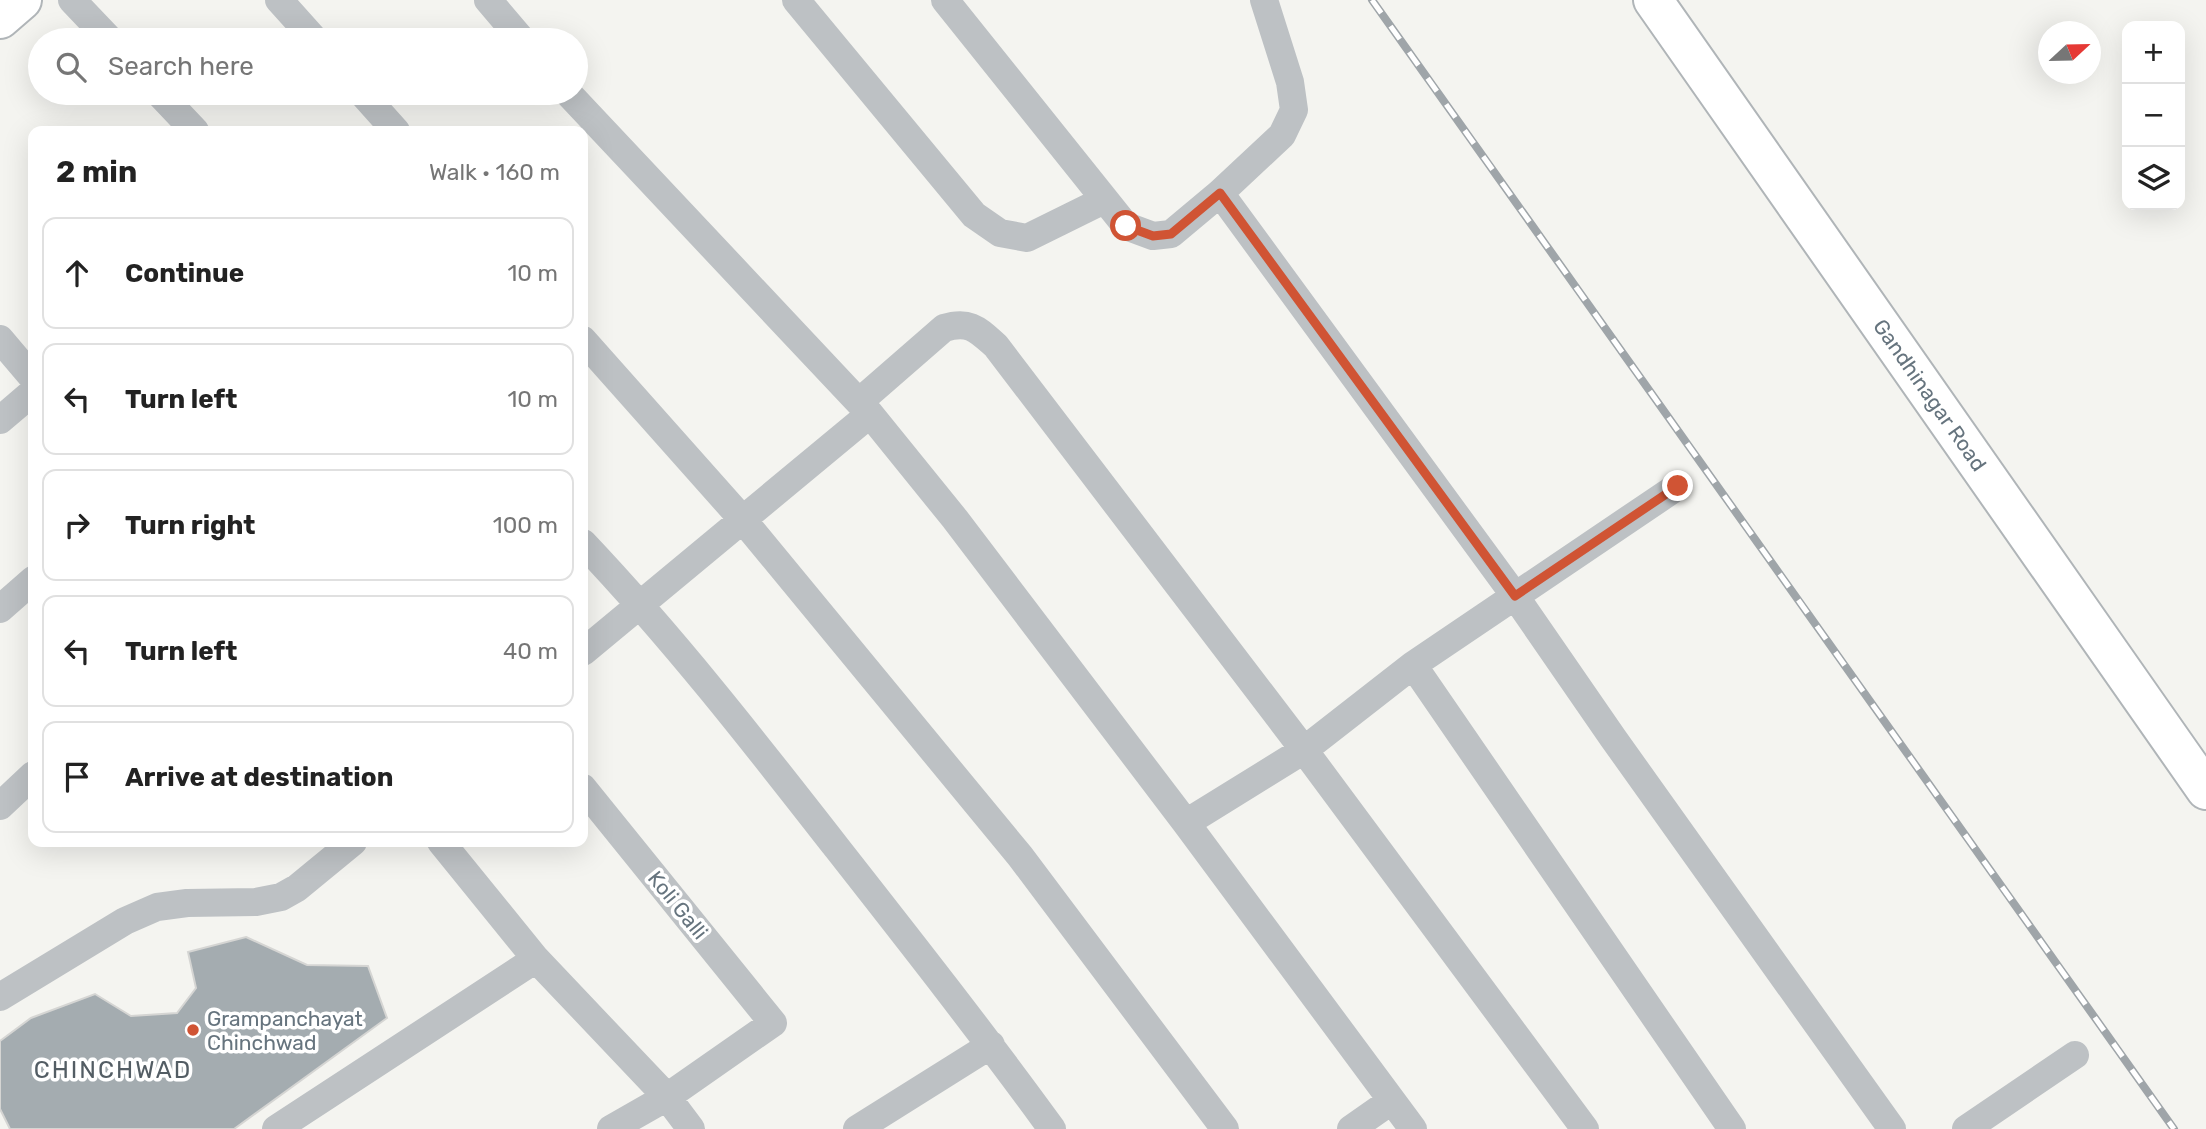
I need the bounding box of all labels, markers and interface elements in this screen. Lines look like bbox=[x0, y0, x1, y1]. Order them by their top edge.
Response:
north arrow bbox=[2038, 21, 2101, 84]
map controls bbox=[2122, 21, 2185, 210]
button: + bbox=[2122, 21, 2185, 84]
search box bbox=[28, 28, 588, 105]
icon: search bbox=[52, 48, 90, 86]
text: Search here bbox=[108, 51, 254, 82]
button: − bbox=[2122, 84, 2185, 147]
button: layers bbox=[2122, 147, 2185, 210]
text: 2 min bbox=[56, 154, 137, 190]
text: Walk · 160 m bbox=[429, 158, 560, 186]
route start bbox=[1110, 210, 1141, 241]
icon: ahead bbox=[58, 254, 96, 292]
text: Continue bbox=[125, 258, 244, 289]
text: 10 m bbox=[507, 259, 558, 287]
street label: Gandhinagar Road bbox=[1868, 314, 1992, 476]
icon: left bbox=[58, 380, 96, 418]
text: Turn left bbox=[125, 384, 237, 415]
text: 10 m bbox=[507, 385, 558, 413]
route end bbox=[1662, 470, 1693, 501]
icon: right bbox=[58, 506, 96, 544]
text: Turn right bbox=[125, 510, 255, 541]
text: 100 m bbox=[493, 511, 558, 539]
icon: left bbox=[58, 632, 96, 670]
text: Turn left bbox=[125, 636, 237, 667]
text: 40 m bbox=[503, 637, 558, 665]
icon: arrive bbox=[58, 758, 96, 796]
text: Arrive at destination bbox=[125, 762, 393, 793]
street label: Koli Galli bbox=[643, 866, 713, 944]
place label: Grampanchayat Chinchwad bbox=[207, 1006, 363, 1055]
marker: Grampanchayat Chinchwad bbox=[185, 1022, 201, 1038]
district label: CHINCHWAD bbox=[34, 1056, 192, 1084]

